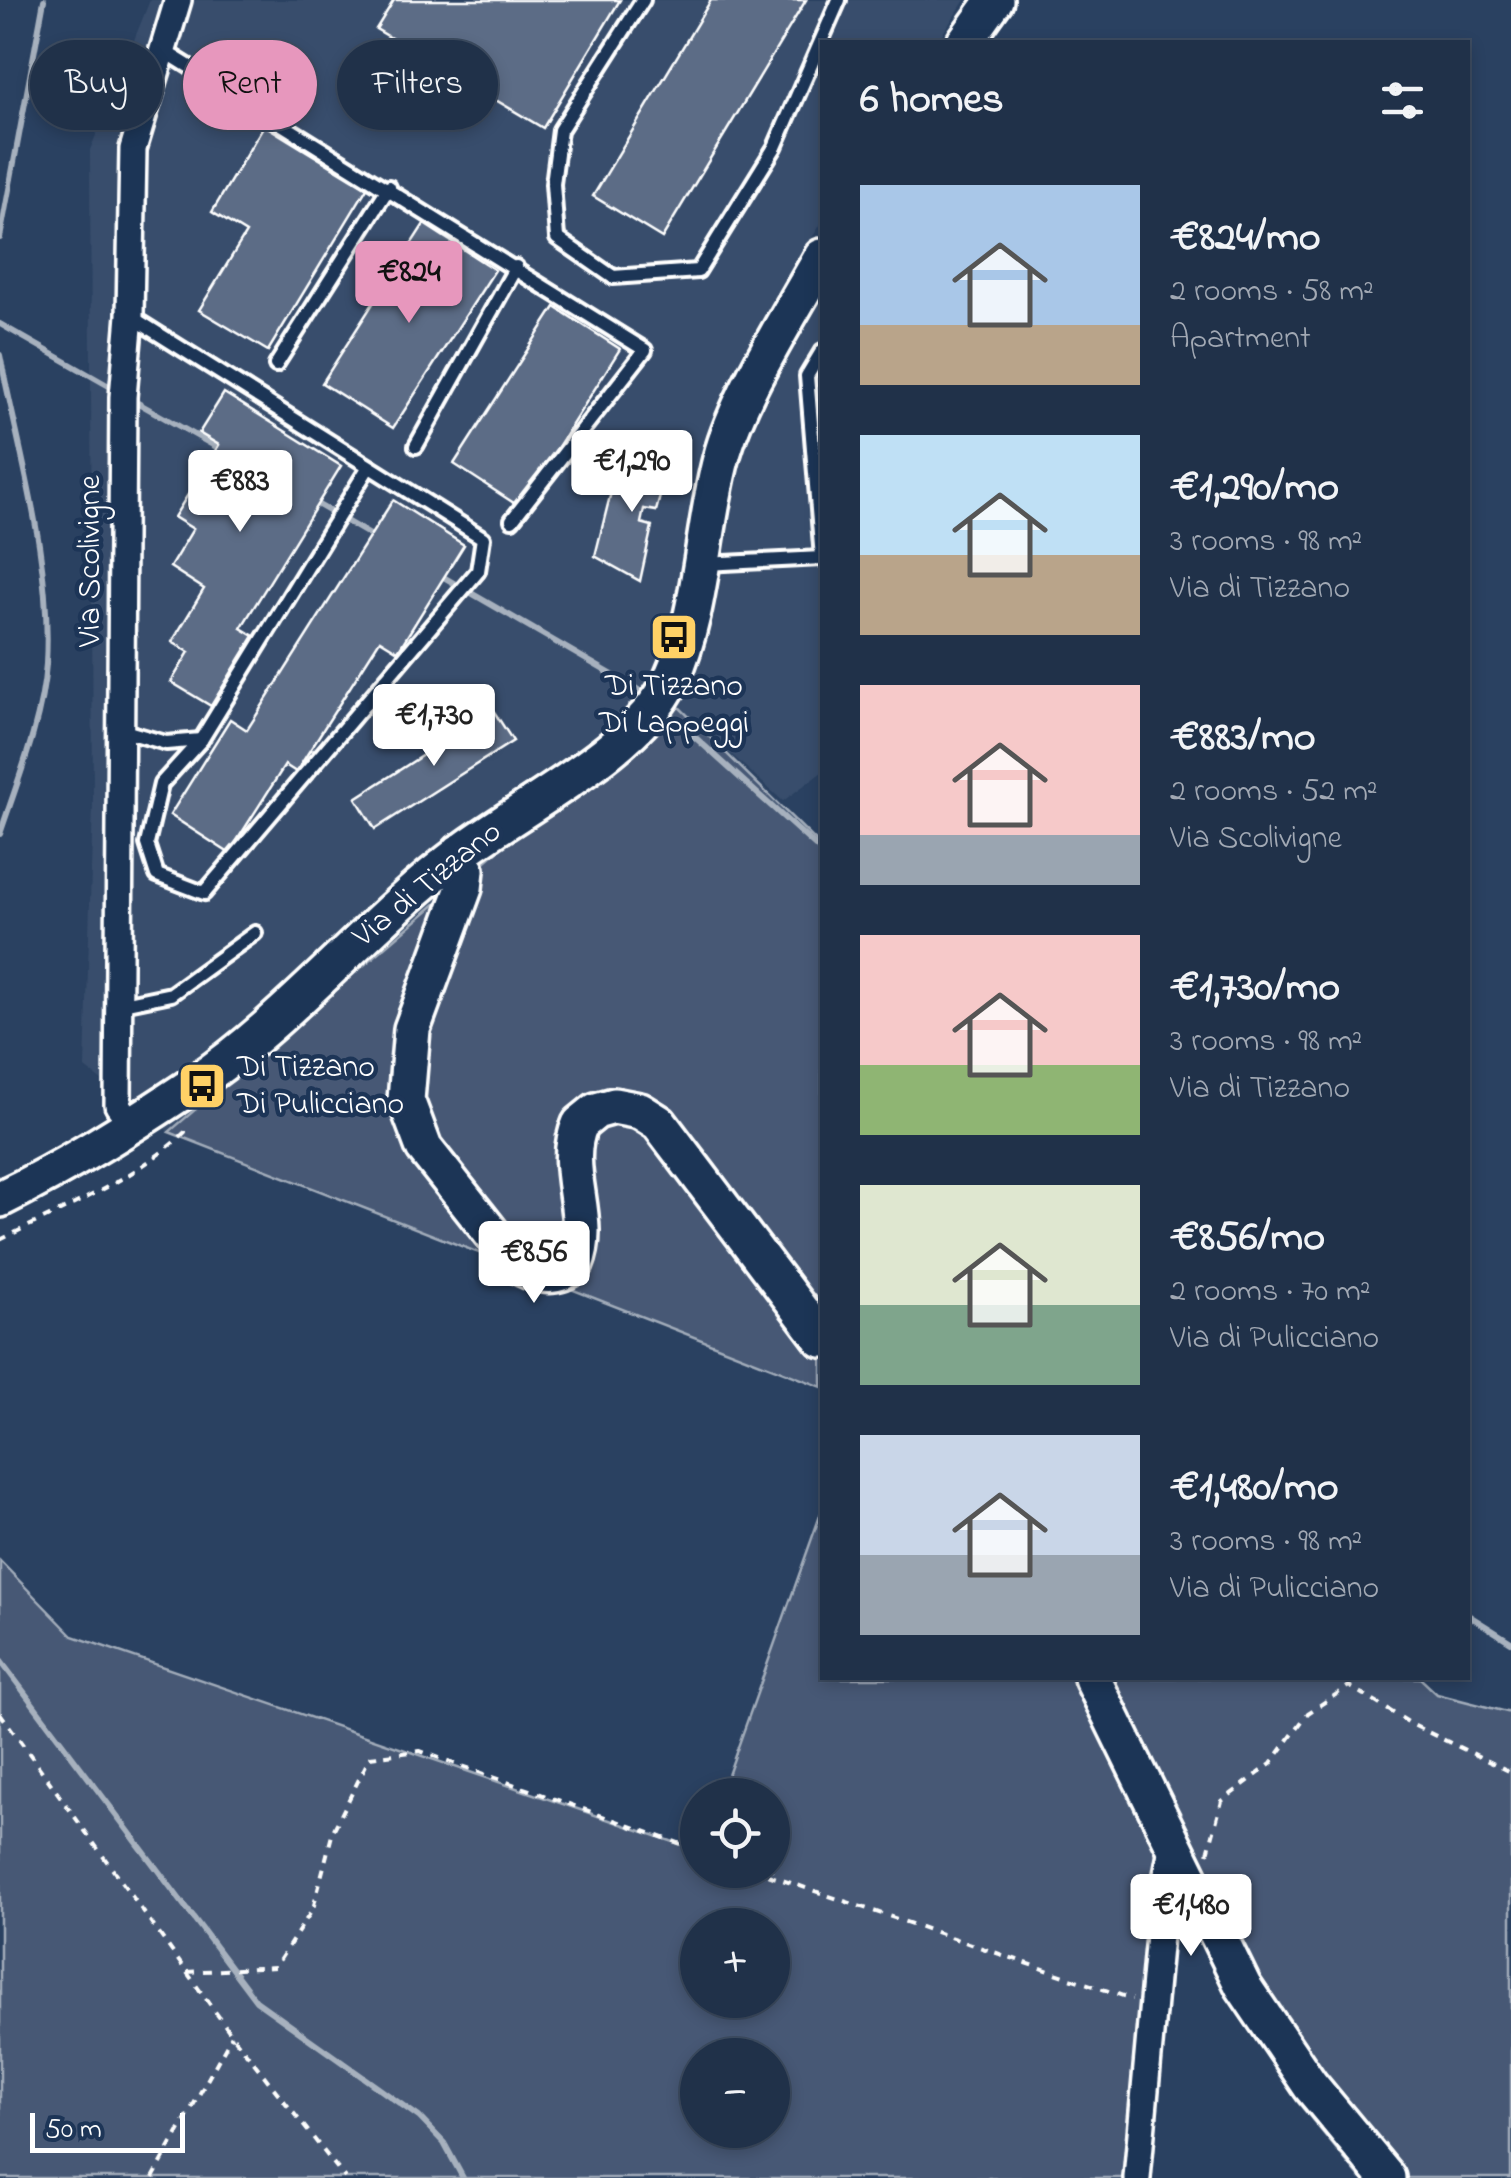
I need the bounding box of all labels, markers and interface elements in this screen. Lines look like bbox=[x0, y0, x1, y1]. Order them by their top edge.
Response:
chip: Buy bbox=[30, 40, 163, 130]
chip: Rent bbox=[183, 40, 317, 130]
chip: Filters bbox=[337, 40, 498, 130]
text: 6 homes bbox=[860, 70, 1004, 131]
icon: filters bbox=[1375, 73, 1430, 128]
text: €824/mo bbox=[1170, 208, 1321, 269]
icon: home bbox=[940, 225, 1060, 345]
pin: €824 bbox=[350, 241, 468, 326]
text: €824 bbox=[377, 250, 441, 297]
text: 2 rooms · 58 m² bbox=[1170, 269, 1374, 316]
text: Apartment bbox=[1170, 316, 1311, 363]
pin: €1,290 bbox=[551, 430, 713, 515]
text: €1,290 bbox=[593, 439, 671, 486]
pin: €883 bbox=[181, 450, 299, 535]
text: €1,290/mo bbox=[1170, 458, 1339, 519]
text: €883 bbox=[210, 459, 270, 506]
street label: Via Scolivigne bbox=[68, 474, 115, 648]
icon: home bbox=[940, 475, 1060, 595]
text: 3 rooms · 98 m² bbox=[1170, 519, 1362, 566]
text: Via di Tizzano bbox=[1170, 566, 1350, 613]
bus stop icon: Di Tizzano Di Lappeggi bbox=[648, 611, 700, 663]
place label: Di Tizzano Di Lappeggi bbox=[598, 664, 749, 748]
pin: €1,730 bbox=[353, 684, 515, 769]
text: €1,730 bbox=[395, 693, 473, 740]
text: €883/mo bbox=[1170, 708, 1316, 769]
icon: home bbox=[940, 725, 1060, 845]
text: 2 rooms · 52 m² bbox=[1170, 769, 1378, 816]
street label: Via di Tizzano bbox=[342, 810, 513, 961]
text: Via Scolivigne bbox=[1170, 816, 1342, 863]
text: €1,730/mo bbox=[1170, 958, 1340, 1019]
icon: home bbox=[940, 975, 1060, 1095]
text: 3 rooms · 98 m² bbox=[1170, 1019, 1362, 1066]
place label: Di Tizzano Di Pulicciano bbox=[236, 1045, 404, 1129]
bus stop icon: Di Tizzano Di Pulicciano bbox=[176, 1060, 228, 1112]
text: Via di Tizzano bbox=[1170, 1066, 1350, 1113]
text: €856/mo bbox=[1170, 1208, 1325, 1269]
pin: €856 bbox=[475, 1221, 593, 1306]
icon: home bbox=[940, 1225, 1060, 1345]
text: €856 bbox=[501, 1230, 567, 1277]
text: 2 rooms · 70 m² bbox=[1170, 1269, 1370, 1316]
text: Via di Pulicciano bbox=[1170, 1316, 1379, 1363]
text: €1,480/mo bbox=[1170, 1458, 1339, 1519]
icon: home bbox=[940, 1475, 1060, 1595]
text: 3 rooms · 98 m² bbox=[1170, 1519, 1362, 1566]
text: Via di Pulicciano bbox=[1170, 1566, 1379, 1613]
map controls bbox=[680, 1778, 790, 2148]
button: locate bbox=[680, 1778, 790, 1888]
pin: €1,480 bbox=[1110, 1874, 1272, 1959]
text: €1,480 bbox=[1153, 1883, 1230, 1930]
button: + bbox=[680, 1908, 790, 2018]
button: − bbox=[680, 2038, 790, 2148]
scale bar bbox=[30, 2108, 185, 2152]
text: 50 m bbox=[45, 2110, 102, 2151]

